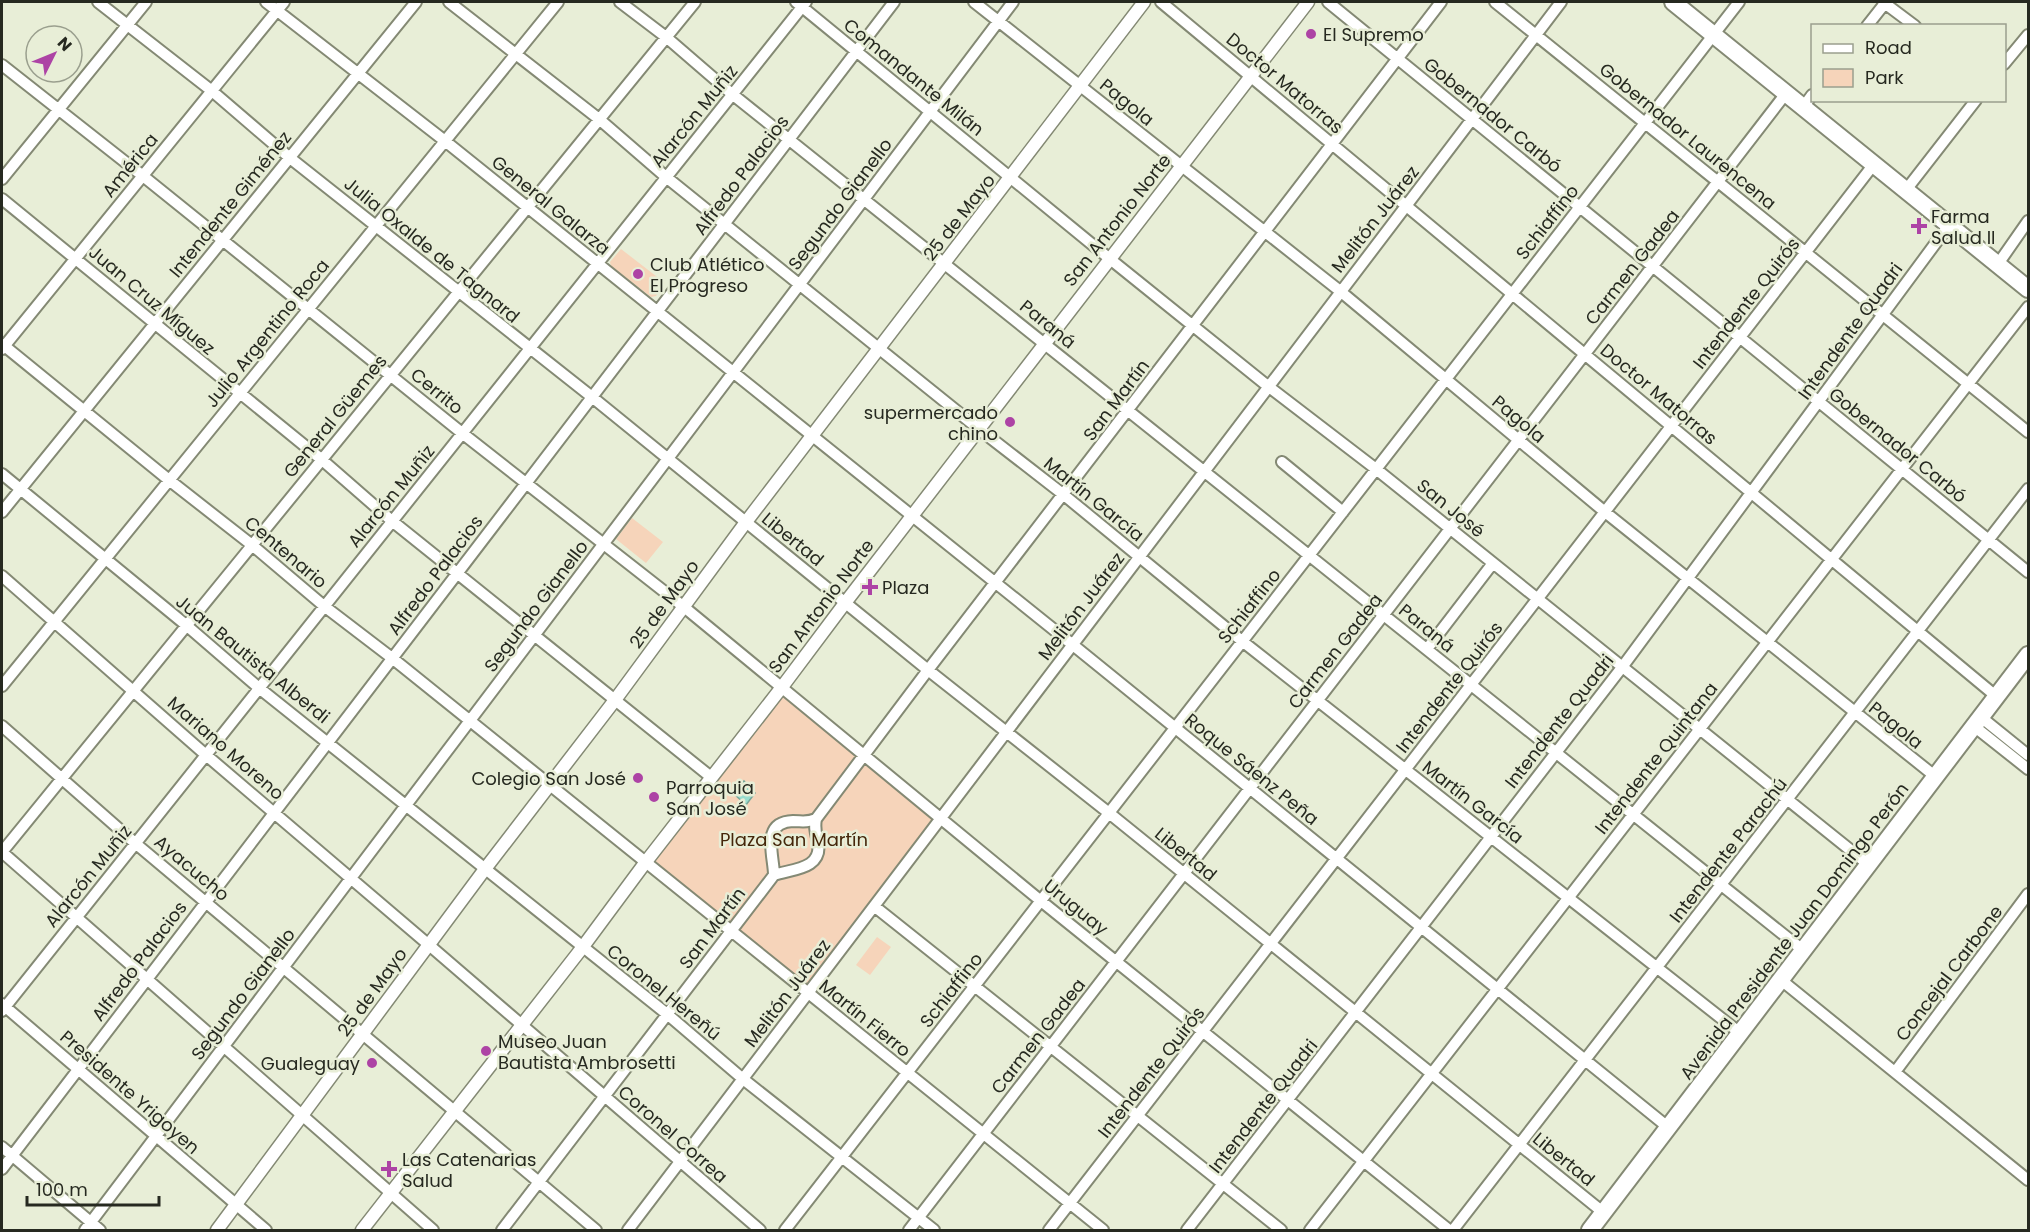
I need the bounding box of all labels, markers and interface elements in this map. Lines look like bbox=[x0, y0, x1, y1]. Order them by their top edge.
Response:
street label: Comandante Milán bbox=[838, 13, 990, 141]
place label: El Supremo bbox=[1323, 22, 1424, 47]
north arrow bbox=[24, 24, 84, 84]
legend bbox=[1811, 24, 2006, 102]
street label: Doctor Matorras bbox=[1221, 27, 1349, 139]
marker: El Supremo bbox=[1304, 27, 1318, 41]
text: N bbox=[52, 32, 77, 56]
text: Road bbox=[1865, 35, 1912, 60]
street label: Gobernador Carbó bbox=[1419, 51, 1567, 179]
street label: Gobernador Laurencena bbox=[1594, 57, 1782, 215]
street label: Alarcón Muñiz bbox=[645, 59, 743, 173]
text: Park bbox=[1865, 65, 1904, 90]
street label: Pagola bbox=[1095, 73, 1159, 131]
street label: Alfredo Palacios bbox=[688, 110, 794, 240]
street label: Intendente Giménez bbox=[163, 126, 297, 282]
street label: América bbox=[96, 128, 164, 202]
street label: Segundo Gianello bbox=[782, 133, 898, 275]
street label: General Galarza bbox=[486, 149, 616, 261]
street label: San Antonio Norte bbox=[1057, 149, 1177, 291]
street label: Melitón Juárez bbox=[1325, 160, 1425, 278]
street label: 25 de Mayo bbox=[917, 168, 1001, 266]
street label: Julia Oxalde de Tagnard bbox=[339, 171, 525, 329]
street label: Schiaffino bbox=[1510, 179, 1584, 265]
street label: Carmen Gadea bbox=[1579, 204, 1685, 330]
place label: Farma Salud II bbox=[1931, 204, 1996, 250]
marker: Farma Salud II bbox=[1912, 219, 1926, 233]
street label: Intendente Quirós bbox=[1687, 232, 1805, 374]
street label: Juan Cruz Míguez bbox=[84, 240, 220, 360]
place label: Club Atlético El Progreso bbox=[650, 252, 765, 298]
street label: Julio Argentino Roca bbox=[199, 254, 335, 412]
street label: Intendente Quadri bbox=[1792, 257, 1908, 405]
marker: Club Atlético El Progreso bbox=[631, 267, 645, 281]
street label: Paraná bbox=[1015, 294, 1081, 354]
street label: Doctor Matorras bbox=[1595, 338, 1723, 450]
street label: General Güemes bbox=[278, 349, 392, 483]
street label: San Martín bbox=[1077, 354, 1155, 446]
street label: Cerrito bbox=[405, 362, 469, 420]
street label: Gobernador Carbó bbox=[1824, 381, 1972, 509]
street label: Pagola bbox=[1487, 389, 1551, 449]
place label: supermercado chino bbox=[864, 400, 998, 446]
marker: supermercado chino bbox=[1003, 415, 1017, 429]
street label: Alarcón Muñiz bbox=[342, 439, 440, 553]
street label: Martín García bbox=[1039, 451, 1149, 547]
street label: San José bbox=[1412, 473, 1490, 543]
street label: Libertad bbox=[757, 506, 829, 572]
street label: Centenario bbox=[239, 510, 333, 594]
street label: Alfredo Palacios bbox=[382, 510, 488, 640]
street label: San Antonio Norte bbox=[762, 534, 880, 678]
street label: Segundo Gianello bbox=[478, 535, 594, 677]
street label: Melitón Juárez bbox=[1032, 547, 1130, 665]
street label: 25 de Mayo bbox=[623, 555, 705, 653]
street label: Schiaffino bbox=[1212, 563, 1286, 649]
place label: Plaza bbox=[882, 575, 929, 600]
marker: Plaza bbox=[863, 580, 877, 594]
street label: Carmen Gadea bbox=[1282, 588, 1388, 714]
street label: Juan Bautista Alberdi bbox=[171, 589, 335, 729]
street label: Paraná bbox=[1394, 598, 1460, 658]
street label: Intendente Quirós bbox=[1390, 616, 1508, 758]
street label: Intendente Quadri bbox=[1499, 649, 1619, 793]
street label: Intendente Quintana bbox=[1589, 677, 1723, 839]
street label: Mariano Moreno bbox=[162, 690, 290, 806]
street label: Pagola bbox=[1864, 696, 1928, 754]
street label: Roque Sáenz Peña bbox=[1180, 707, 1324, 831]
street label: Martín García bbox=[1417, 755, 1529, 849]
place label: Colegio San José bbox=[471, 766, 626, 791]
marker: Colegio San José bbox=[631, 771, 645, 785]
street label: Intendente Parachú bbox=[1663, 772, 1793, 928]
place label: Parroquia San José bbox=[666, 775, 754, 821]
street label: Avenida Presidente Juan Domingo Perón bbox=[1674, 777, 1914, 1085]
marker: Parroquia San José bbox=[647, 790, 661, 804]
street label: Alarcón Muñiz bbox=[39, 819, 137, 933]
street label: Libertad bbox=[1150, 821, 1222, 887]
park label: Plaza San Martín bbox=[720, 827, 868, 852]
street label: Ayacucho bbox=[149, 829, 235, 907]
street label: Uruguay bbox=[1038, 873, 1114, 941]
street label: San Martín bbox=[673, 882, 751, 974]
street label: Alfredo Palacios bbox=[86, 896, 192, 1026]
street label: Concejal Carbone bbox=[1890, 900, 2008, 1046]
street label: Segundo Gianello bbox=[185, 923, 301, 1065]
street label: Melitón Juárez bbox=[738, 934, 836, 1052]
street label: Coronel Hereñú bbox=[602, 938, 726, 1046]
street label: 25 de Mayo bbox=[331, 943, 413, 1041]
street label: Schiaffino bbox=[914, 947, 988, 1033]
street label: Martín Fierro bbox=[814, 973, 916, 1063]
street label: Carmen Gadea bbox=[985, 973, 1091, 1099]
street label: Intendente Quirós bbox=[1092, 1001, 1210, 1143]
street label: Presidente Yrigoyen bbox=[55, 1024, 205, 1160]
place label: Museo Juan Bautista Ambrosetti bbox=[498, 1029, 676, 1075]
street label: Intendente Quadri bbox=[1203, 1034, 1323, 1178]
marker: Museo Juan Bautista Ambrosetti bbox=[479, 1044, 493, 1058]
place label: Gualeguay bbox=[261, 1051, 360, 1076]
marker: Gualeguay bbox=[365, 1056, 379, 1070]
street label: Coronel Correa bbox=[613, 1079, 733, 1189]
street label: Libertad bbox=[1528, 1126, 1600, 1192]
place label: Las Catenarias Salud bbox=[402, 1147, 536, 1193]
marker: Las Catenarias Salud bbox=[380, 1160, 398, 1178]
scale bar bbox=[27, 1169, 159, 1207]
text: 100 m bbox=[36, 1177, 88, 1202]

